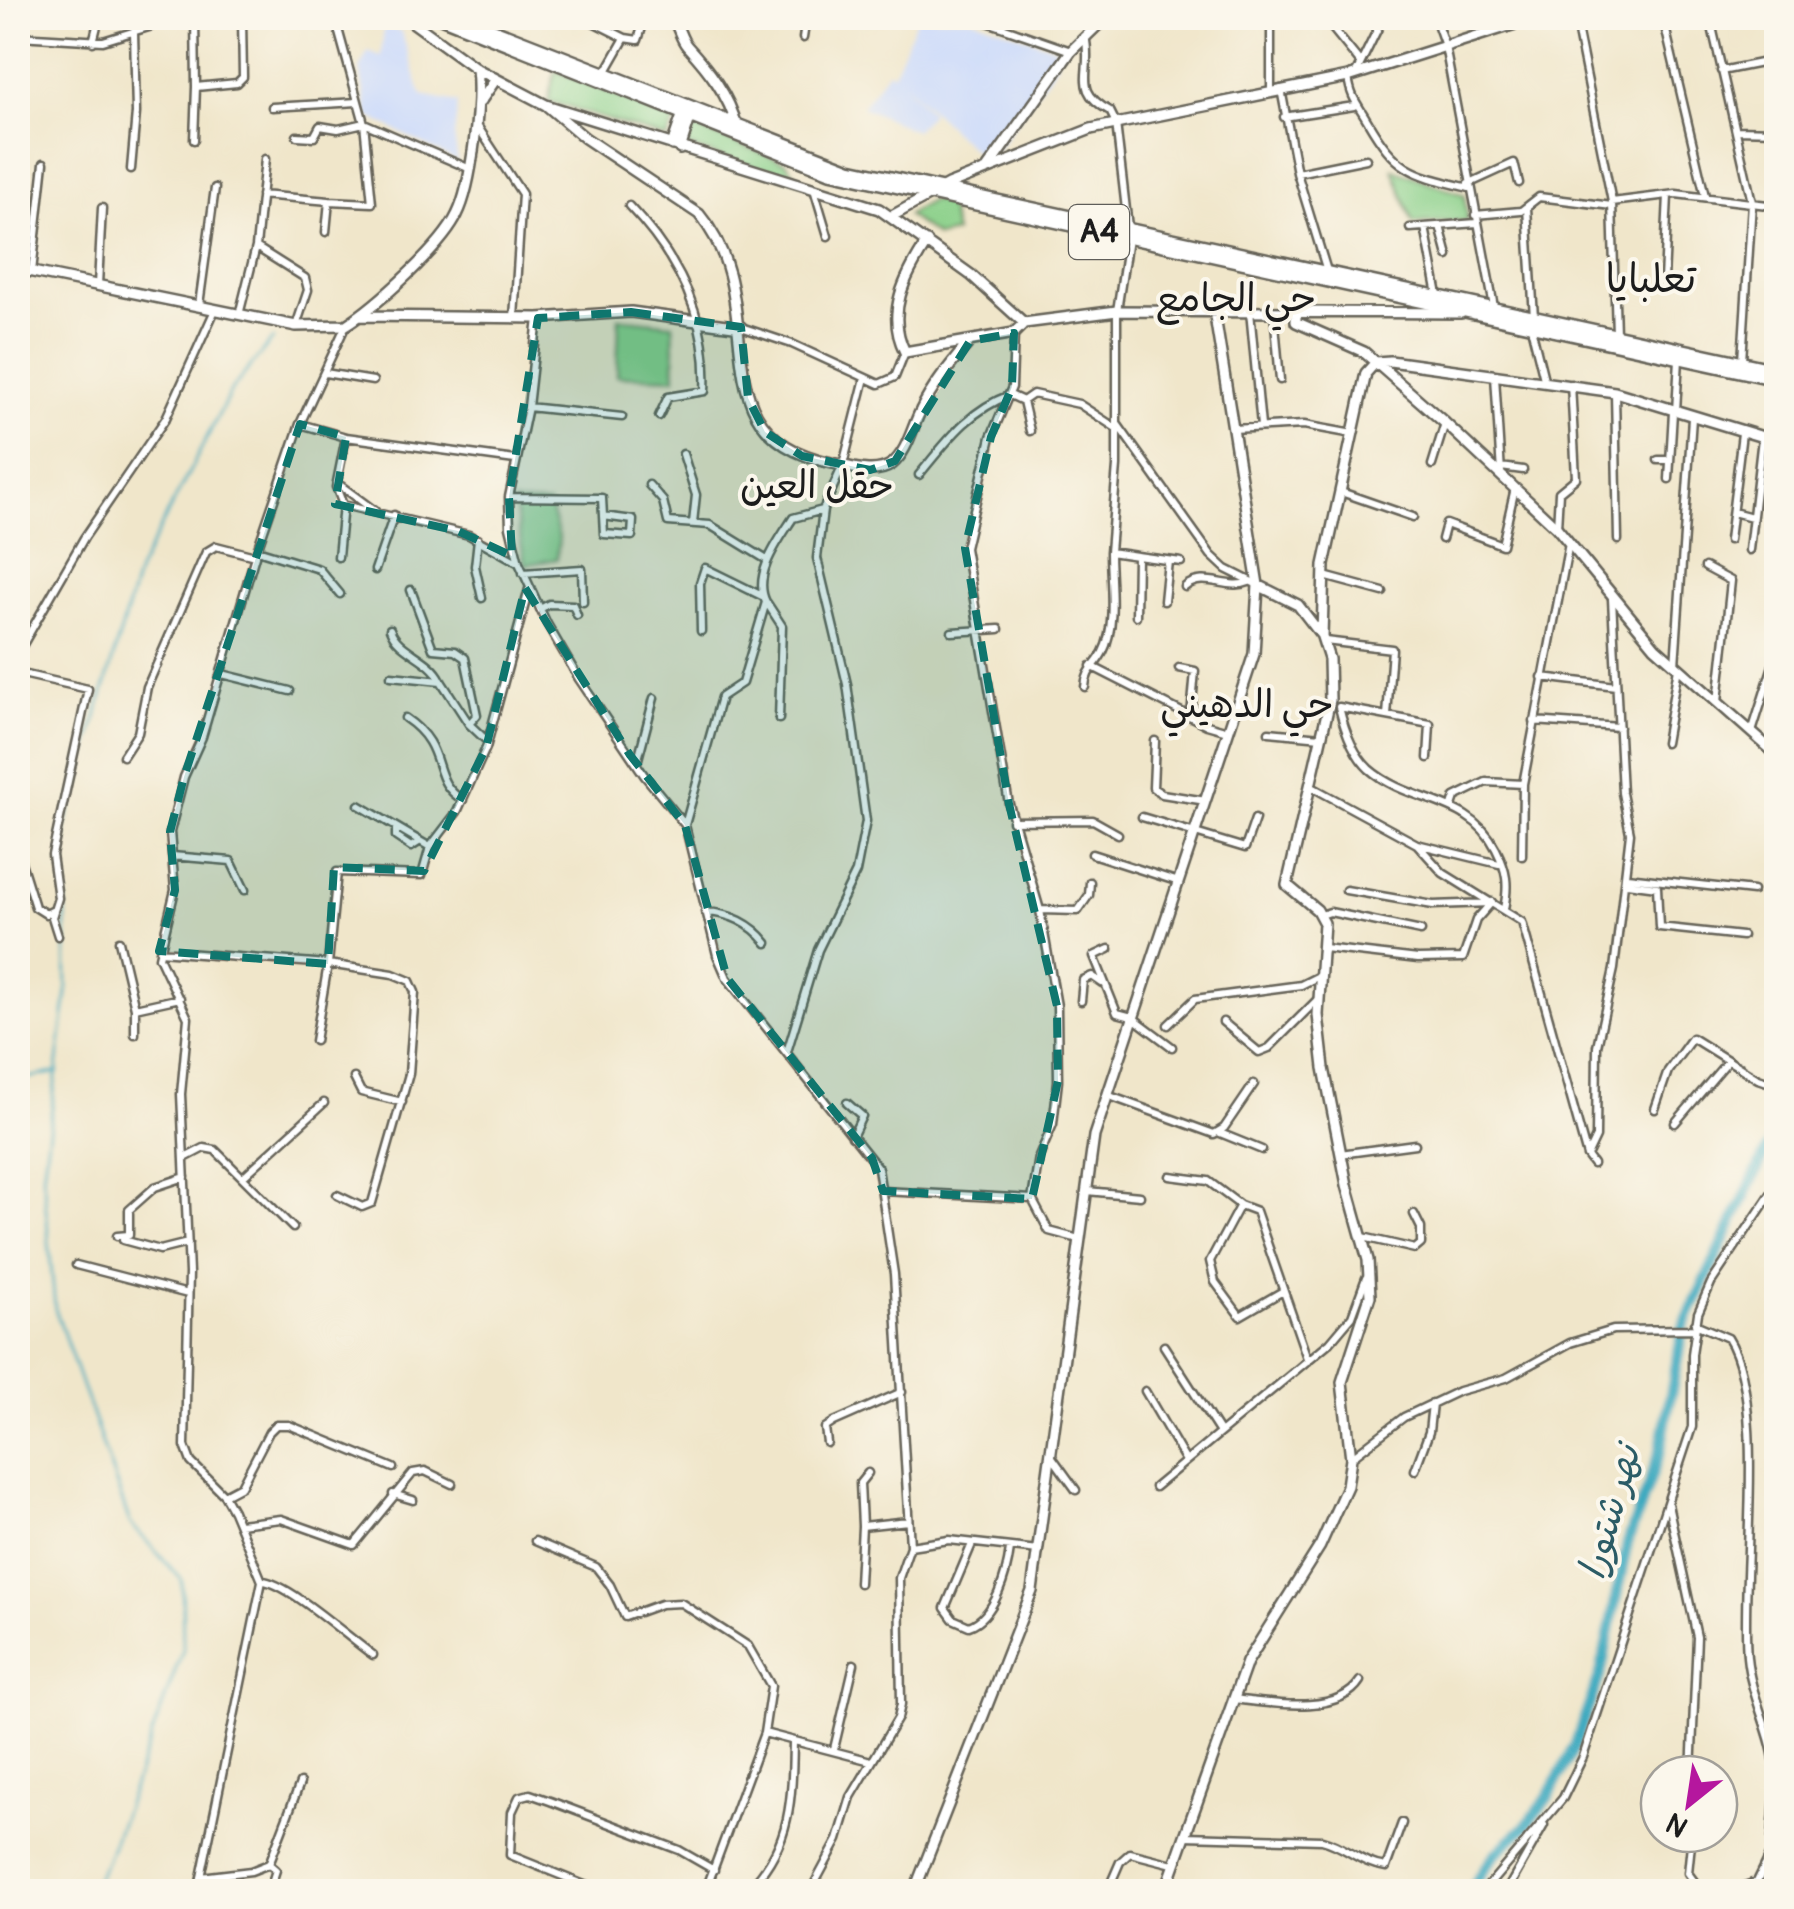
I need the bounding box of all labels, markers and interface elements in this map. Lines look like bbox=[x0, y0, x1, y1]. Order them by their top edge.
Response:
road number: A4 bbox=[1069, 205, 1129, 259]
district label: تعلبايا bbox=[1606, 255, 1697, 304]
district label: حي الجامع bbox=[1156, 275, 1316, 331]
district label: حقل العين bbox=[740, 462, 894, 510]
district label: حي الدهيني bbox=[1160, 681, 1334, 737]
water label: نهر شتورا bbox=[1568, 1436, 1653, 1584]
north arrow bbox=[1639, 1754, 1739, 1854]
text: N bbox=[1660, 1804, 1694, 1844]

